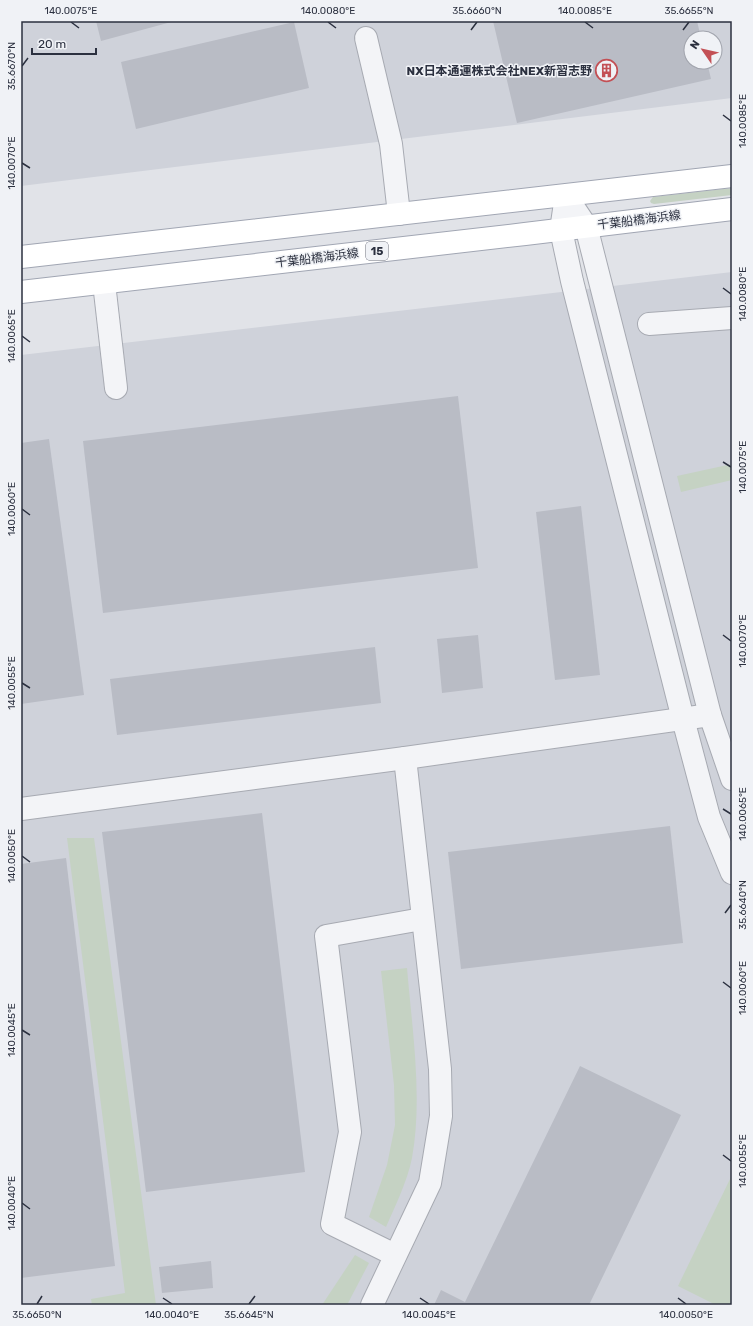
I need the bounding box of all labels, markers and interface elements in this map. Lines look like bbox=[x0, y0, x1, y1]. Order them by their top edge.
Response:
text: 140.0075°E bbox=[45, 5, 97, 17]
text: 140.0080°E bbox=[301, 5, 355, 17]
text: 35.6660°N bbox=[452, 5, 502, 17]
text: 140.0085°E bbox=[558, 5, 612, 17]
text: 35.6655°N bbox=[664, 5, 714, 17]
scale bar bbox=[32, 30, 96, 56]
north arrow bbox=[683, 30, 723, 70]
text: 20 m bbox=[38, 37, 66, 51]
text: N bbox=[688, 38, 703, 52]
text: 35.6670°N bbox=[6, 42, 18, 90]
building icon: NX日本通運株式会社NEX新習志野 bbox=[594, 58, 620, 84]
place label: NX日本通運株式会社NEX新習志野 bbox=[407, 64, 592, 78]
text: 140.0085°E bbox=[737, 94, 749, 148]
text: 140.0070°E bbox=[6, 136, 18, 190]
street label: 千葉船橋海浜線 bbox=[596, 208, 682, 232]
road number: 15 bbox=[366, 242, 388, 260]
street label: 千葉船橋海浜線 bbox=[274, 246, 360, 270]
text: 140.0080°E bbox=[737, 267, 749, 321]
text: 140.0065°E bbox=[6, 309, 18, 363]
text: 140.0075°E bbox=[737, 441, 749, 493]
text: 140.0060°E bbox=[6, 482, 18, 536]
text: 140.0070°E bbox=[737, 614, 749, 668]
text: 140.0055°E bbox=[6, 656, 18, 710]
text: 140.0065°E bbox=[737, 787, 749, 841]
text: 140.0050°E bbox=[6, 829, 18, 883]
text: 35.6640°N bbox=[737, 880, 749, 930]
text: 140.0060°E bbox=[737, 961, 749, 1015]
text: 140.0045°E bbox=[6, 1003, 18, 1057]
text: 140.0055°E bbox=[737, 1134, 749, 1188]
text: 140.0040°E bbox=[6, 1176, 18, 1230]
text: 35.6650°N bbox=[12, 1309, 62, 1321]
text: 140.0040°E bbox=[145, 1309, 199, 1321]
text: 35.6645°N bbox=[224, 1309, 274, 1321]
text: 140.0045°E bbox=[402, 1309, 456, 1321]
text: 140.0050°E bbox=[659, 1309, 713, 1321]

